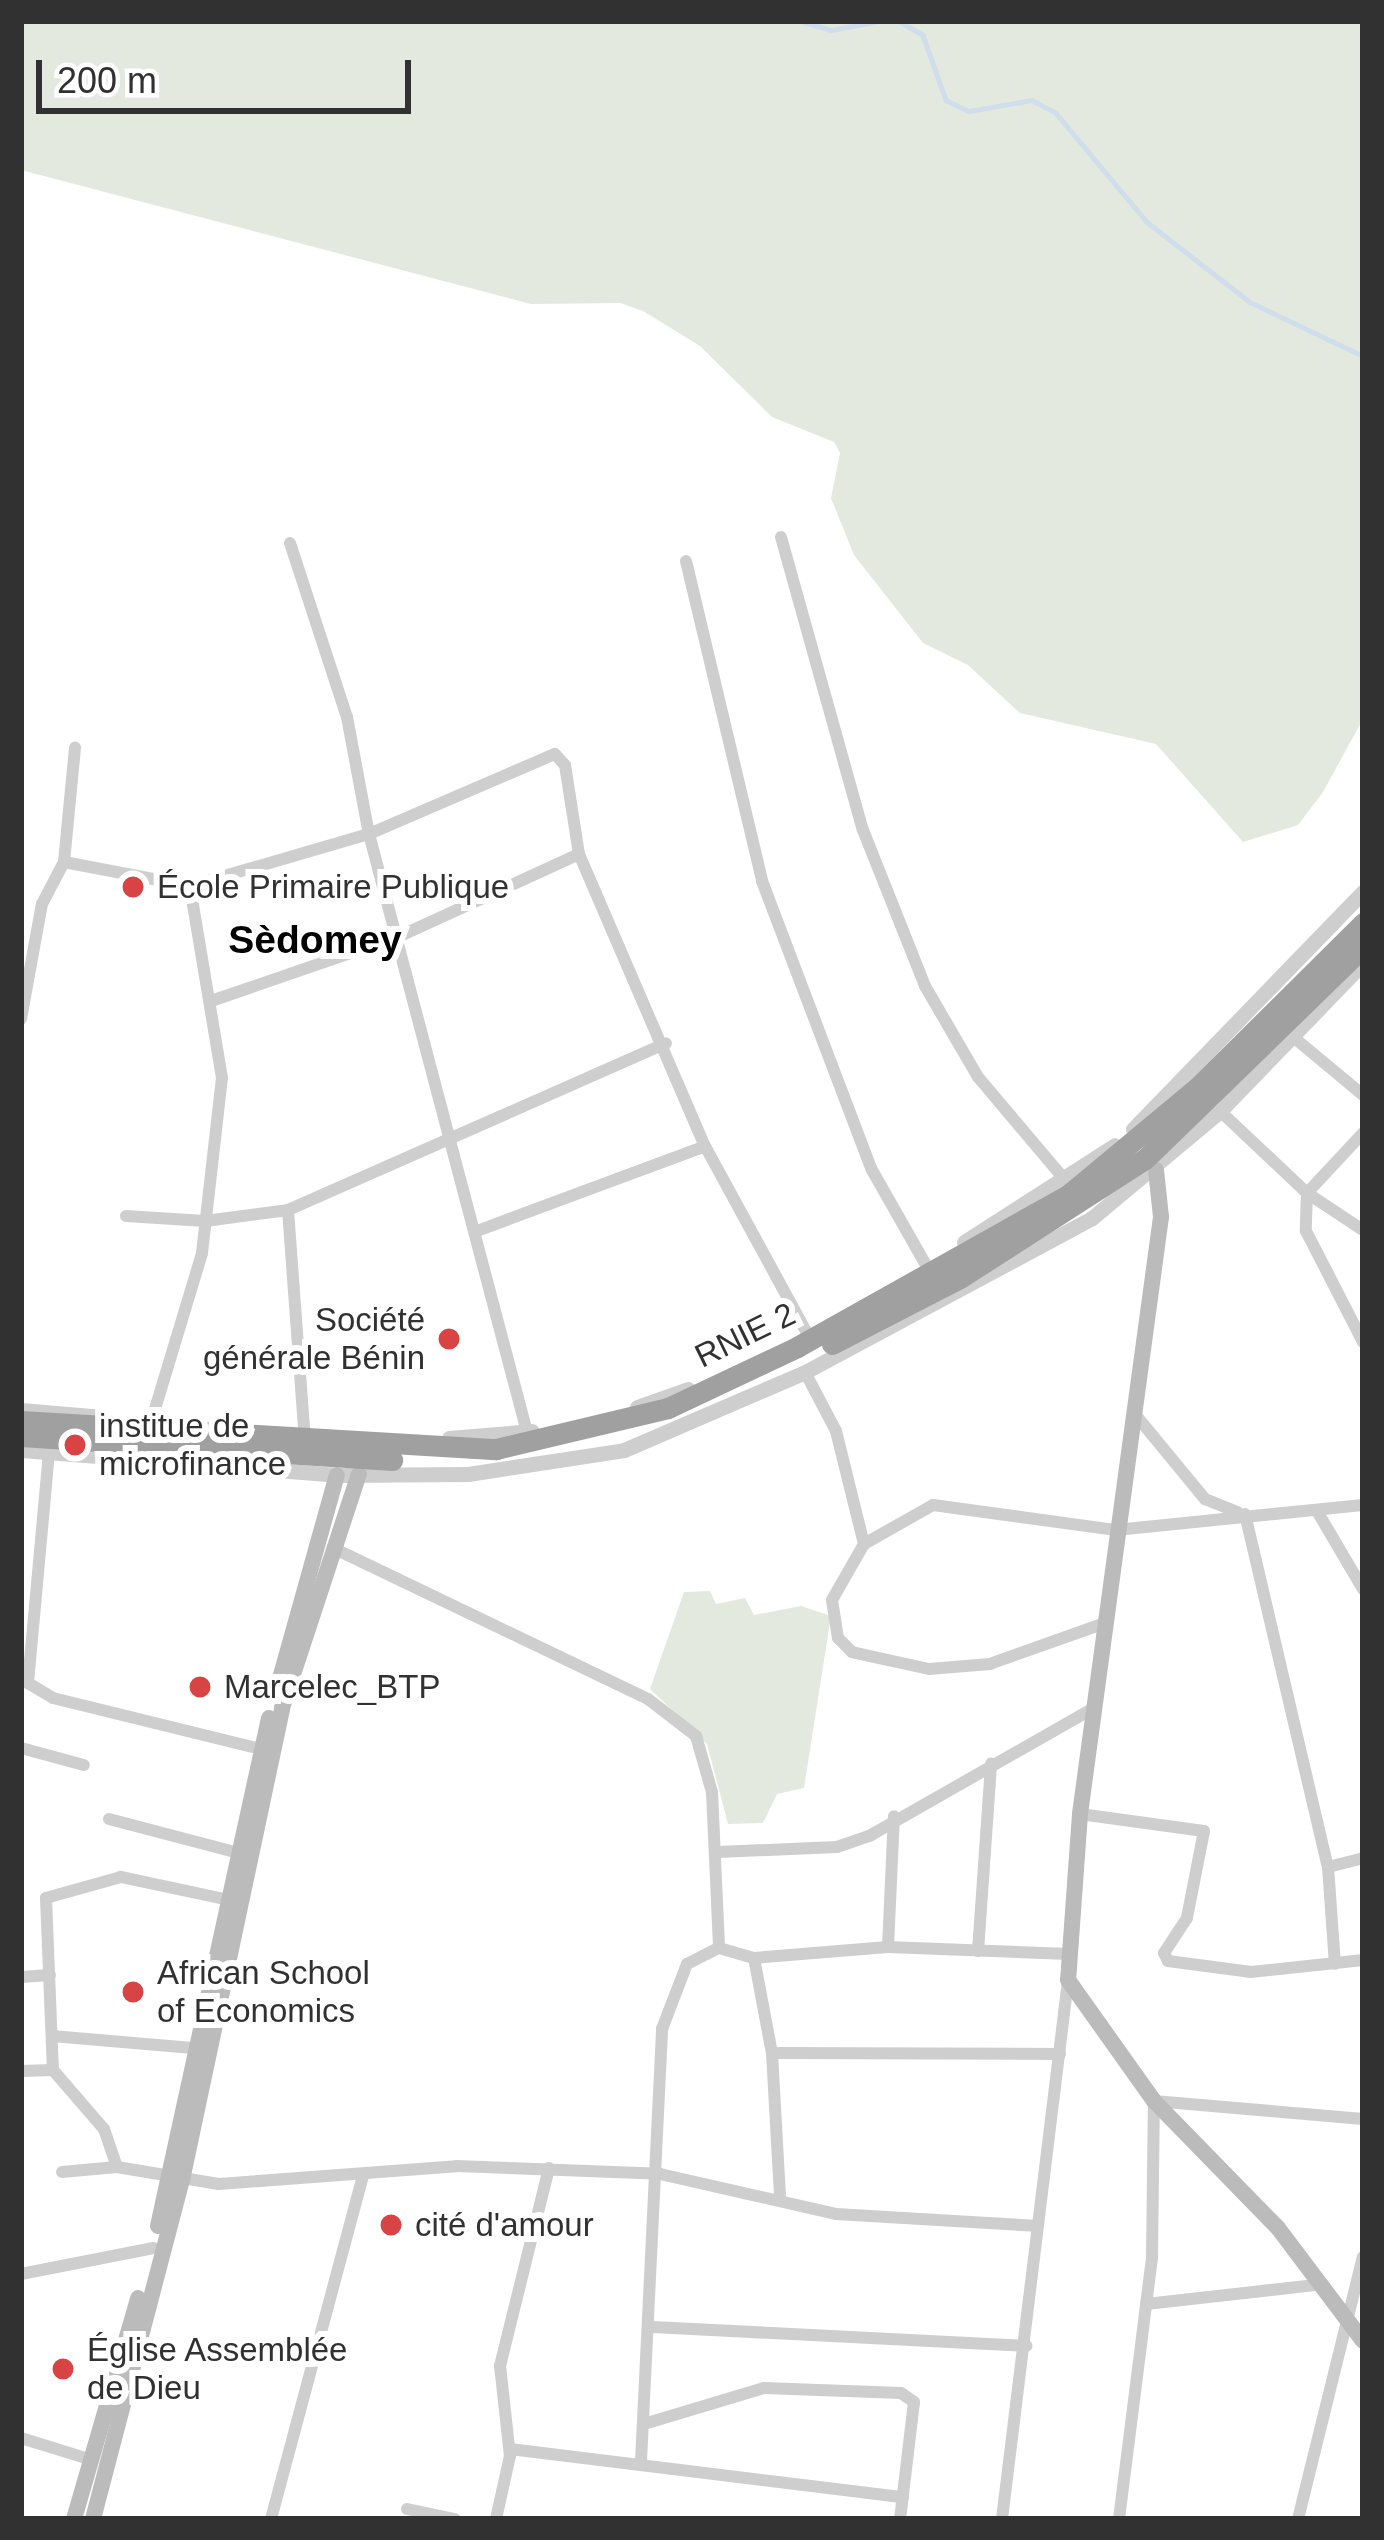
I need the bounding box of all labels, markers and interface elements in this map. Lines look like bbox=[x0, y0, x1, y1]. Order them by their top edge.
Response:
scale bar bbox=[42, 36, 417, 110]
text: 200 m bbox=[57, 60, 157, 101]
place label: École Primaire Publique bbox=[157, 867, 509, 907]
marker: École Primaire Publique bbox=[120, 874, 146, 900]
district label: Sèdomey bbox=[228, 917, 402, 963]
street label: RNIE 2 bbox=[689, 1294, 801, 1376]
place label: Société générale Bénin bbox=[203, 1300, 425, 1378]
marker: Société générale Bénin bbox=[436, 1326, 462, 1352]
place label: institue de microfinance bbox=[99, 1406, 286, 1484]
marker: institue de microfinance bbox=[62, 1432, 88, 1458]
place label: Marcelec_BTP bbox=[224, 1667, 440, 1707]
marker: Marcelec_BTP bbox=[187, 1674, 213, 1700]
place label: African School of Economics bbox=[157, 1953, 370, 2031]
marker: African School of Economics bbox=[120, 1979, 146, 2005]
place label: cité d'amour bbox=[415, 2205, 594, 2245]
marker: cité d'amour bbox=[378, 2212, 404, 2238]
place label: Église Assemblée de Dieu bbox=[87, 2330, 349, 2408]
marker: Église Assemblée de Dieu bbox=[50, 2356, 76, 2382]

